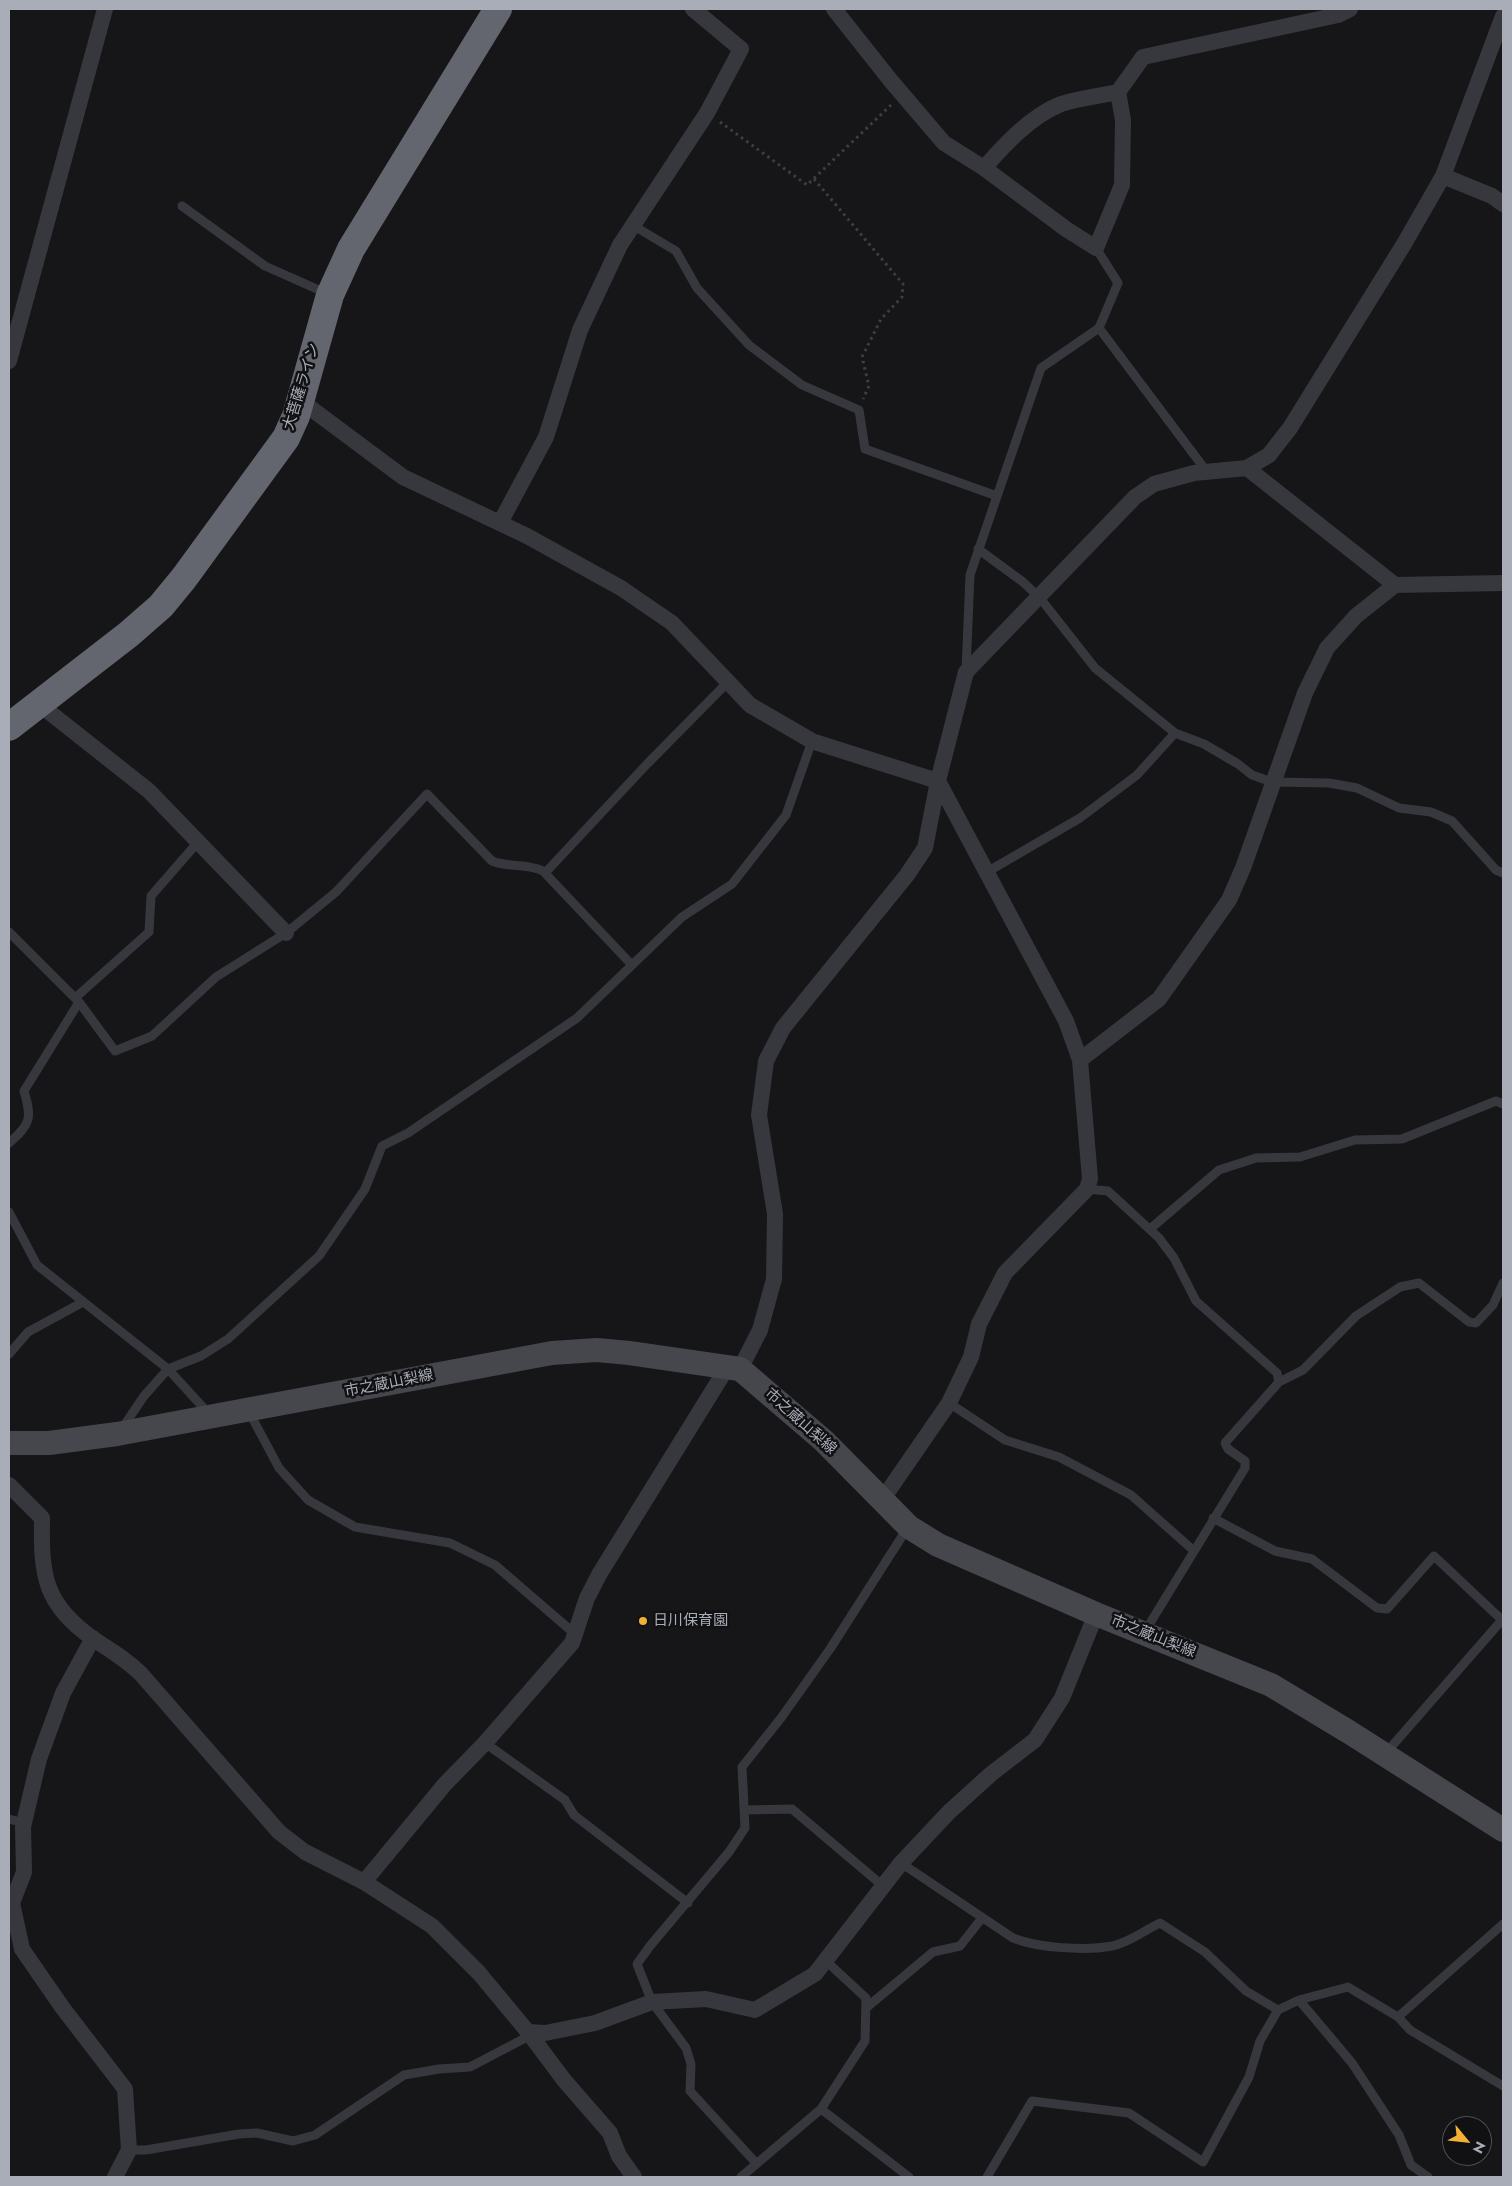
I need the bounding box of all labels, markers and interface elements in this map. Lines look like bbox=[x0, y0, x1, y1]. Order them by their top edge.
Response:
street label: 大菩薩ライン bbox=[280, 341, 324, 433]
street label: 市之蔵山梨線 bbox=[343, 1367, 435, 1401]
street label: 市之蔵山梨線 bbox=[761, 1385, 839, 1459]
place label: 日川保育園 bbox=[653, 1612, 728, 1630]
street label: 市之蔵山梨線 bbox=[1108, 1612, 1198, 1662]
marker: 日川保育園 bbox=[637, 1615, 649, 1627]
north arrow bbox=[1442, 2116, 1492, 2166]
text: N bbox=[1468, 2138, 1491, 2157]

